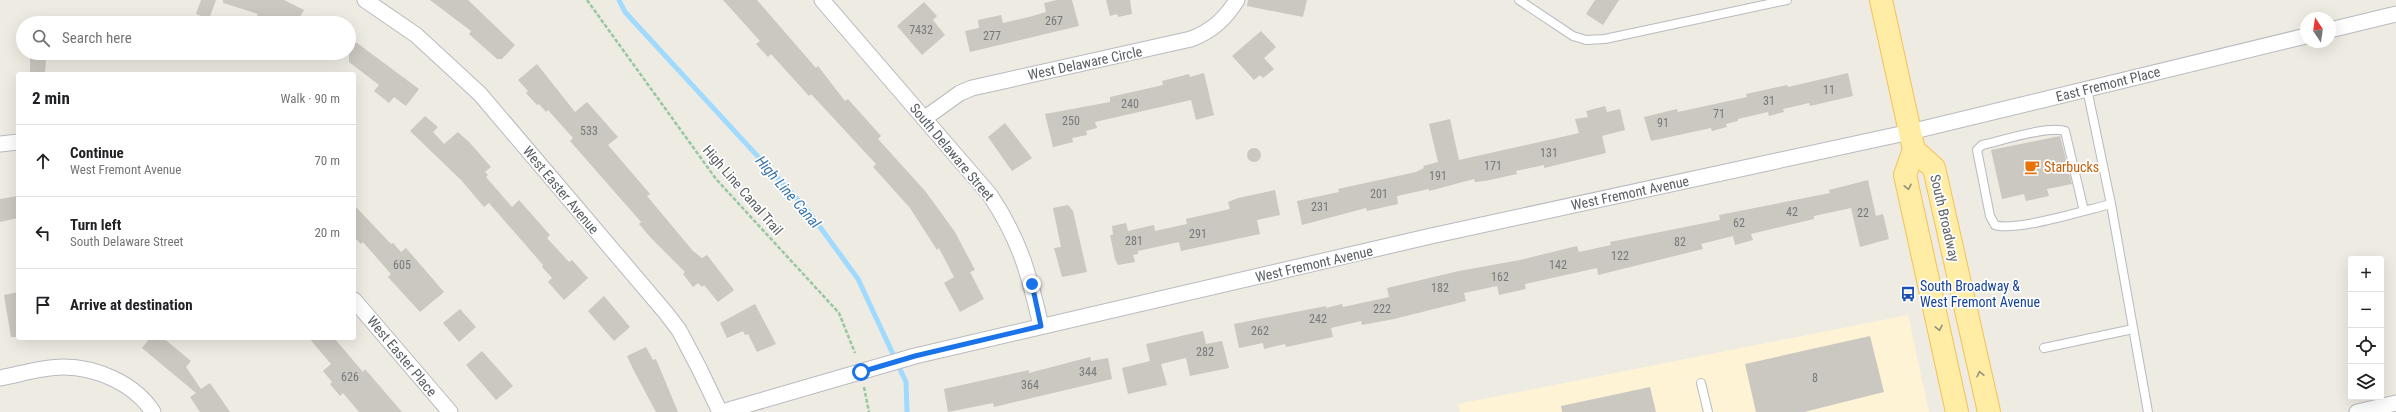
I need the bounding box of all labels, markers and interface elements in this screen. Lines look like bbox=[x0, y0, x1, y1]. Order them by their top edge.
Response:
north arrow bbox=[2300, 12, 2336, 48]
house number: 267 bbox=[1045, 14, 1063, 28]
search box bbox=[16, 16, 356, 60]
house number: 7432 bbox=[909, 23, 933, 37]
icon: search bbox=[30, 27, 52, 49]
text: Search here bbox=[62, 29, 132, 47]
house number: 277 bbox=[983, 29, 1001, 43]
street label: West Delaware Circle bbox=[1026, 43, 1144, 83]
street label: East Fremont Place bbox=[2054, 63, 2162, 105]
house number: 11 bbox=[1823, 83, 1835, 97]
text: 2 min bbox=[32, 88, 70, 108]
text: Walk · 90 m bbox=[280, 91, 340, 106]
house number: 31 bbox=[1763, 94, 1775, 108]
house number: 240 bbox=[1121, 97, 1139, 111]
street label: South Delaware Street bbox=[907, 100, 997, 204]
house number: 71 bbox=[1713, 107, 1725, 121]
house number: 250 bbox=[1062, 114, 1080, 128]
house number: 91 bbox=[1657, 116, 1669, 130]
house number: 533 bbox=[580, 124, 598, 138]
street label: High Line Canal Trail bbox=[699, 142, 787, 238]
street label: West Easter Avenue bbox=[520, 143, 603, 237]
text: Continue bbox=[70, 144, 124, 162]
house number: 131 bbox=[1540, 146, 1558, 160]
icon: ahead bbox=[32, 150, 54, 172]
water label: High Line Canal bbox=[752, 152, 824, 232]
text: 70 m bbox=[314, 153, 340, 168]
cafe icon: Starbucks bbox=[2023, 158, 2041, 176]
house number: 171 bbox=[1484, 159, 1502, 173]
place label: Starbucks bbox=[2044, 159, 2099, 175]
text: West Fremont Avenue bbox=[70, 162, 181, 177]
house number: 191 bbox=[1429, 169, 1447, 183]
street label: West Fremont Avenue bbox=[1570, 173, 1691, 213]
street label: South Broadway bbox=[1927, 173, 1963, 263]
one-way arrow bbox=[1904, 184, 1912, 190]
house number: 201 bbox=[1370, 187, 1388, 201]
house number: 231 bbox=[1311, 200, 1329, 214]
house number: 42 bbox=[1786, 205, 1798, 219]
house number: 22 bbox=[1857, 206, 1869, 220]
text: Turn left bbox=[70, 216, 121, 234]
house number: 62 bbox=[1733, 216, 1745, 230]
icon: left bbox=[32, 222, 54, 244]
text: 20 m bbox=[314, 225, 340, 240]
house number: 291 bbox=[1189, 227, 1207, 241]
text: South Delaware Street bbox=[70, 234, 183, 249]
house number: 281 bbox=[1125, 234, 1143, 248]
house number: 82 bbox=[1674, 235, 1686, 249]
street label: West Fremont Avenue bbox=[1254, 243, 1375, 285]
house number: 122 bbox=[1611, 249, 1629, 263]
map controls bbox=[2348, 256, 2384, 400]
button: + bbox=[2348, 256, 2384, 292]
house number: 605 bbox=[393, 258, 411, 272]
house number: 142 bbox=[1549, 258, 1567, 272]
house number: 162 bbox=[1491, 270, 1509, 284]
route end bbox=[1023, 275, 1041, 293]
place label: South Broadway & West Fremont Avenue bbox=[1920, 278, 2040, 310]
house number: 182 bbox=[1431, 281, 1449, 295]
bus stop icon: South Broadway & West Fremont Avenue bbox=[1899, 285, 1917, 303]
button: − bbox=[2348, 292, 2384, 328]
icon: arrive bbox=[32, 294, 54, 316]
text: Arrive at destination bbox=[70, 296, 193, 314]
house number: 222 bbox=[1373, 302, 1391, 316]
house number: 242 bbox=[1309, 312, 1327, 326]
street label: West Easter Place bbox=[364, 313, 440, 400]
house number: 262 bbox=[1251, 324, 1269, 338]
one-way arrow bbox=[1934, 325, 1942, 331]
button: locate bbox=[2348, 328, 2384, 364]
house number: 282 bbox=[1196, 345, 1214, 359]
route start bbox=[852, 363, 870, 381]
button: layers bbox=[2348, 364, 2384, 400]
house number: 344 bbox=[1079, 365, 1097, 379]
house number: 626 bbox=[341, 370, 359, 384]
house number: 8 bbox=[1812, 371, 1818, 385]
one-way arrow bbox=[1977, 371, 1985, 377]
house number: 364 bbox=[1021, 378, 1039, 392]

